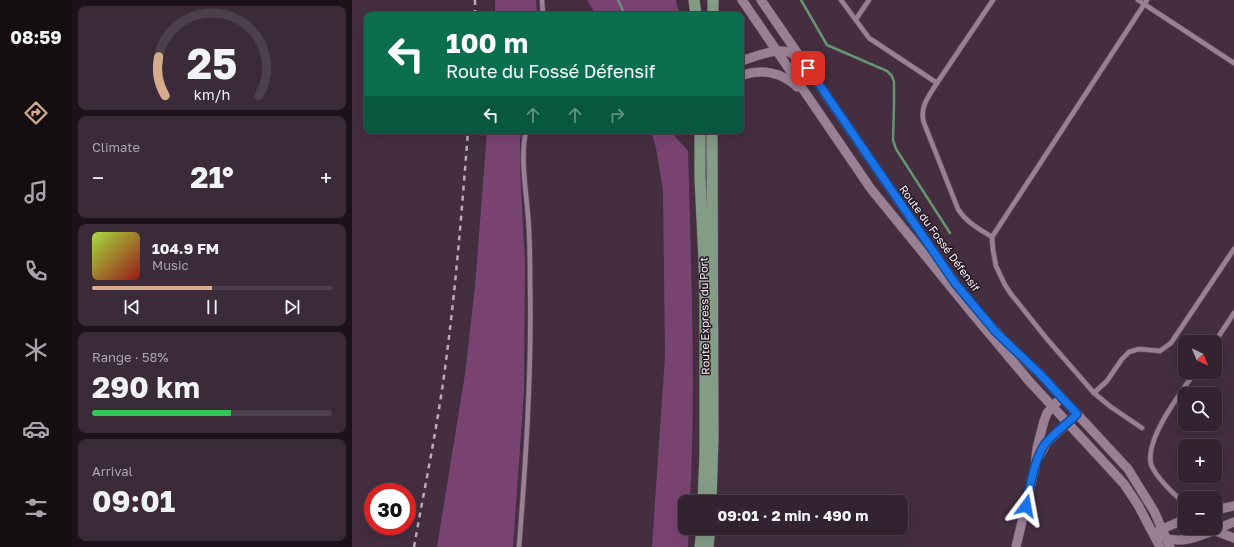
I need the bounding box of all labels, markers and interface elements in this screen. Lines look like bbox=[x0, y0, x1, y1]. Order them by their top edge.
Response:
text: 08:59 bbox=[10, 26, 62, 48]
text: 100 m bbox=[446, 26, 528, 59]
icon: left bbox=[380, 28, 432, 80]
text: 25 bbox=[187, 38, 237, 88]
pin bbox=[791, 51, 825, 85]
icon: arrive bbox=[797, 57, 819, 79]
text: Route du Fossé Défensif bbox=[446, 60, 655, 82]
text: km/h bbox=[194, 86, 230, 103]
icon: directions bbox=[22, 99, 50, 127]
icon: left bbox=[480, 104, 502, 126]
icon: ahead bbox=[522, 104, 544, 126]
icon: ahead bbox=[564, 104, 586, 126]
icon: right bbox=[606, 104, 628, 126]
text: Climate bbox=[92, 139, 140, 155]
text: 21° bbox=[190, 159, 234, 195]
text: − bbox=[92, 164, 104, 191]
text: + bbox=[320, 164, 332, 191]
icon: music bbox=[22, 178, 50, 206]
street label: Route du Fossé Défensif bbox=[897, 182, 983, 294]
text: 104.9 FM bbox=[152, 239, 219, 257]
icon: phone bbox=[22, 257, 50, 285]
text: Music bbox=[152, 257, 189, 273]
street label: Route Express du Port bbox=[696, 257, 712, 375]
icon: previous bbox=[121, 296, 143, 318]
icon: pause bbox=[201, 296, 223, 318]
icon: next bbox=[281, 296, 303, 318]
north arrow bbox=[1178, 335, 1222, 379]
map controls bbox=[1178, 335, 1222, 535]
icon: climate bbox=[22, 336, 50, 364]
text: Range · 58% bbox=[92, 349, 168, 365]
text: 290 km bbox=[92, 369, 200, 405]
button: search bbox=[1178, 387, 1222, 431]
icon: car bbox=[22, 415, 50, 443]
button: + bbox=[1178, 439, 1222, 483]
text: Arrival bbox=[92, 463, 133, 479]
text: 09:01 bbox=[92, 483, 175, 519]
speed limit sign: 30 bbox=[364, 483, 416, 535]
position arrow bbox=[1005, 485, 1047, 527]
button: − bbox=[1178, 491, 1222, 535]
icon: filters bbox=[22, 494, 50, 522]
text: 09:01 · 2 min · 490 m bbox=[718, 506, 868, 524]

